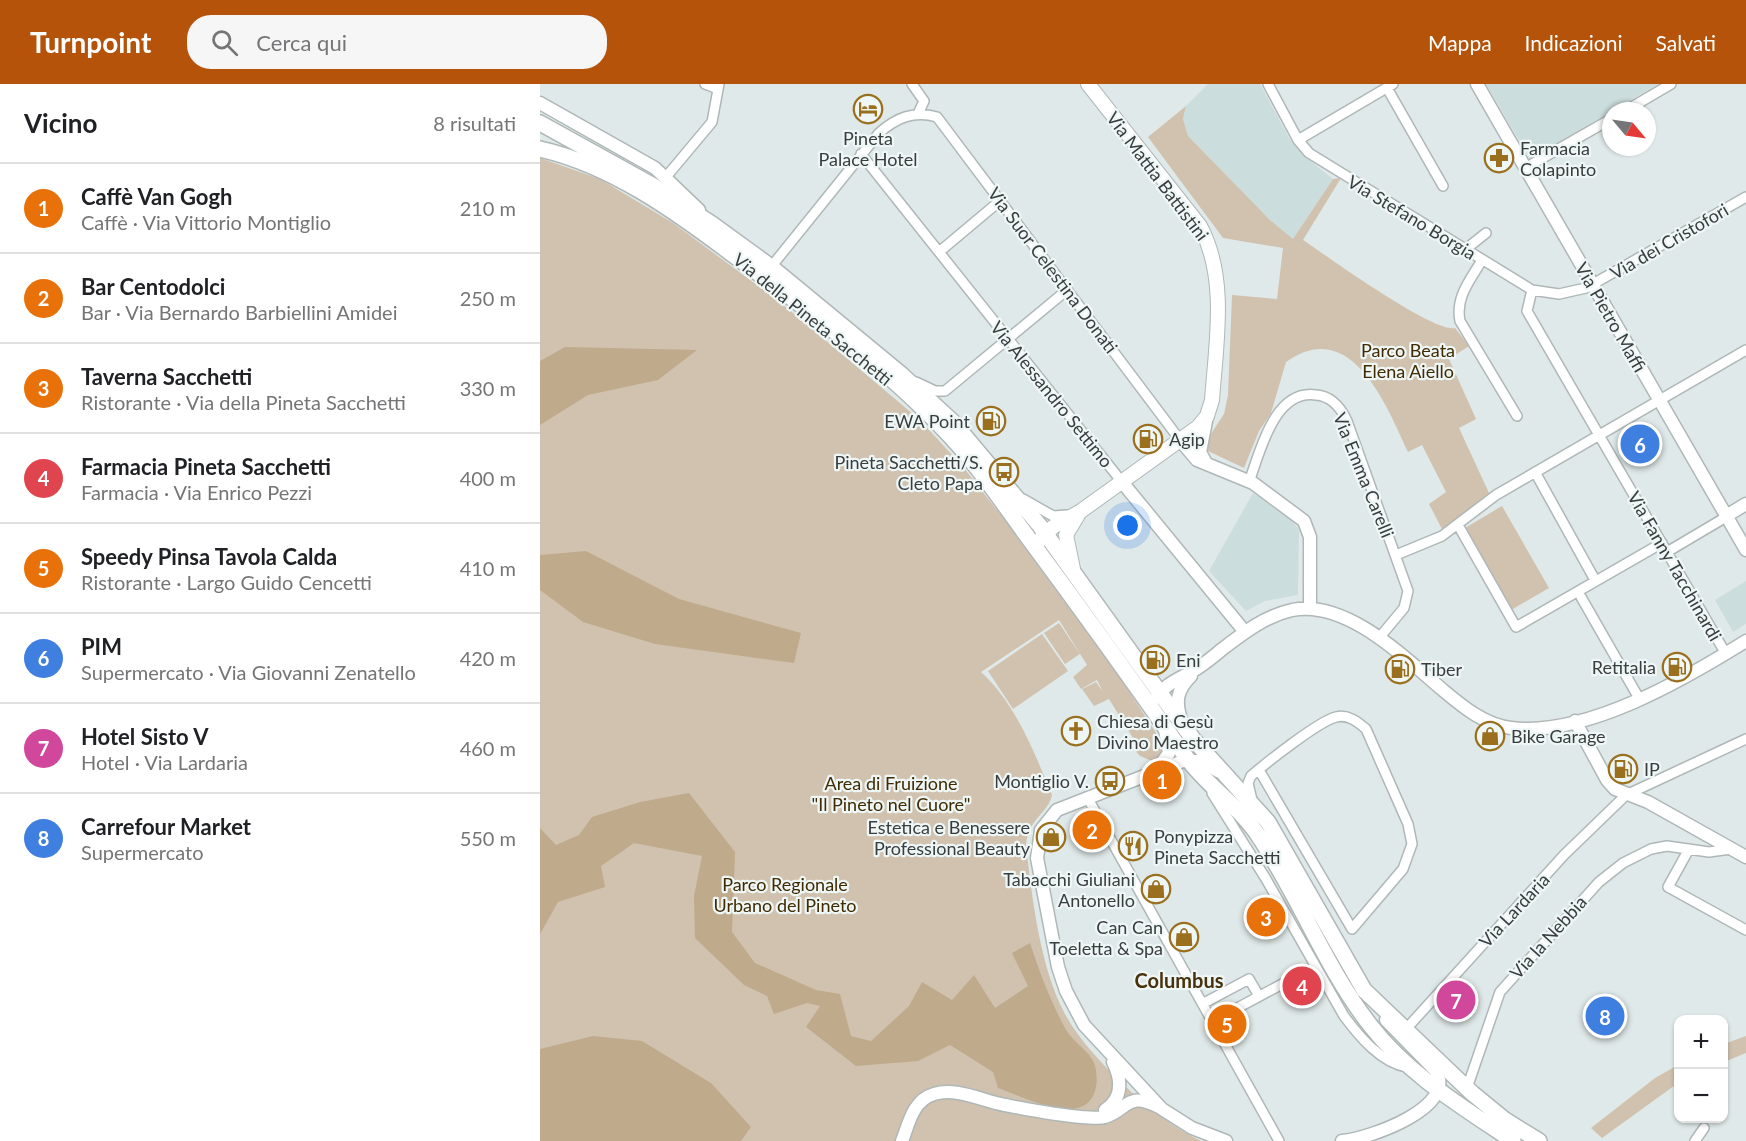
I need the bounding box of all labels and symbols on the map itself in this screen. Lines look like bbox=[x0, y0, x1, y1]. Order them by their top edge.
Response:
hotel icon: Pineta Palace Hotel bbox=[852, 93, 884, 125]
north arrow bbox=[1602, 102, 1656, 156]
street label: Via Mattia Battistini bbox=[1102, 107, 1214, 245]
place label: Pineta Palace Hotel bbox=[819, 127, 917, 170]
place label: Farmacia Colapinto bbox=[1520, 137, 1596, 180]
pharmacy icon: Farmacia Colapinto bbox=[1483, 142, 1515, 174]
street label: Via Stefano Borgia bbox=[1344, 170, 1480, 264]
street label: Via Suor Celestina Donati bbox=[983, 183, 1123, 357]
street label: Via dei Cristofori bbox=[1606, 198, 1732, 284]
street label: Via della Pineta Sacchetti bbox=[729, 248, 897, 390]
street label: Via Pietro Maffi bbox=[1571, 258, 1651, 376]
street label: Via Alessandro Settimo bbox=[986, 316, 1118, 472]
park label: Parco Beata Elena Aiello bbox=[1361, 339, 1455, 382]
fuel station icon: EWA Point bbox=[975, 405, 1007, 437]
street label: Via Emma Carelli bbox=[1329, 409, 1399, 541]
place label: EWA Point bbox=[884, 410, 971, 432]
pin: 6 bbox=[1620, 422, 1660, 466]
fuel station icon: Agip bbox=[1132, 423, 1164, 455]
place label: Agip bbox=[1169, 428, 1205, 450]
place label: Pineta Sacchetti/S. Cleto Papa bbox=[834, 451, 983, 494]
bus stop icon: Pineta Sacchetti/S. Cleto Papa bbox=[988, 456, 1020, 488]
street label: Via Fanny Tacchinardi bbox=[1623, 487, 1727, 645]
your location bbox=[1113, 511, 1142, 540]
fuel station icon: Eni bbox=[1139, 644, 1171, 676]
place label: Eni bbox=[1176, 649, 1201, 671]
fuel station icon: Retitalia bbox=[1661, 651, 1693, 683]
fuel station icon: Tiber bbox=[1384, 653, 1416, 685]
place label: Retitalia bbox=[1592, 656, 1656, 678]
place label: Tiber bbox=[1421, 658, 1462, 680]
place label: Chiesa di Gesù Divino Maestro bbox=[1097, 710, 1219, 753]
church icon: Chiesa di Gesù Divino Maestro bbox=[1060, 715, 1092, 747]
shop icon: Bike Garage bbox=[1474, 720, 1506, 752]
place label: Bike Garage bbox=[1511, 725, 1606, 747]
fuel station icon: IP bbox=[1607, 753, 1639, 785]
pin: 1 bbox=[1142, 758, 1182, 802]
place label: IP bbox=[1644, 758, 1660, 780]
bus stop icon: Montiglio V. bbox=[1094, 765, 1126, 797]
place label: Montiglio V. bbox=[994, 770, 1089, 792]
park label: Area di Fruizione "Il Pineto nel Cuore" bbox=[812, 772, 970, 815]
pin: 2 bbox=[1072, 808, 1112, 852]
place label: Estetica e Benessere Professional Beauty bbox=[867, 816, 1031, 859]
shop icon: Estetica e Benessere Professional Beauty bbox=[1035, 821, 1067, 853]
place label: Ponypizza Pineta Sacchetti bbox=[1154, 825, 1280, 868]
restaurant icon: Ponypizza Pineta Sacchetti bbox=[1117, 830, 1149, 862]
place label: Tabacchi Giuliani Antonello bbox=[1003, 868, 1135, 911]
street label: Via Lardaria bbox=[1474, 868, 1554, 952]
park label: Parco Regionale Urbano del Pineto bbox=[713, 873, 857, 916]
shop icon: Tabacchi Giuliani Antonello bbox=[1140, 873, 1172, 905]
street label: Via la Nebbia bbox=[1505, 891, 1591, 983]
pin: 3 bbox=[1246, 894, 1286, 940]
place label: Can Can Toeletta & Spa bbox=[1049, 916, 1163, 959]
shop icon: Can Can Toeletta & Spa bbox=[1168, 921, 1200, 953]
pin: 4 bbox=[1282, 964, 1322, 1008]
district label: Columbus bbox=[1135, 968, 1224, 992]
pin: 7 bbox=[1436, 978, 1476, 1022]
pin: 8 bbox=[1586, 994, 1624, 1038]
pin: 5 bbox=[1208, 1002, 1246, 1046]

